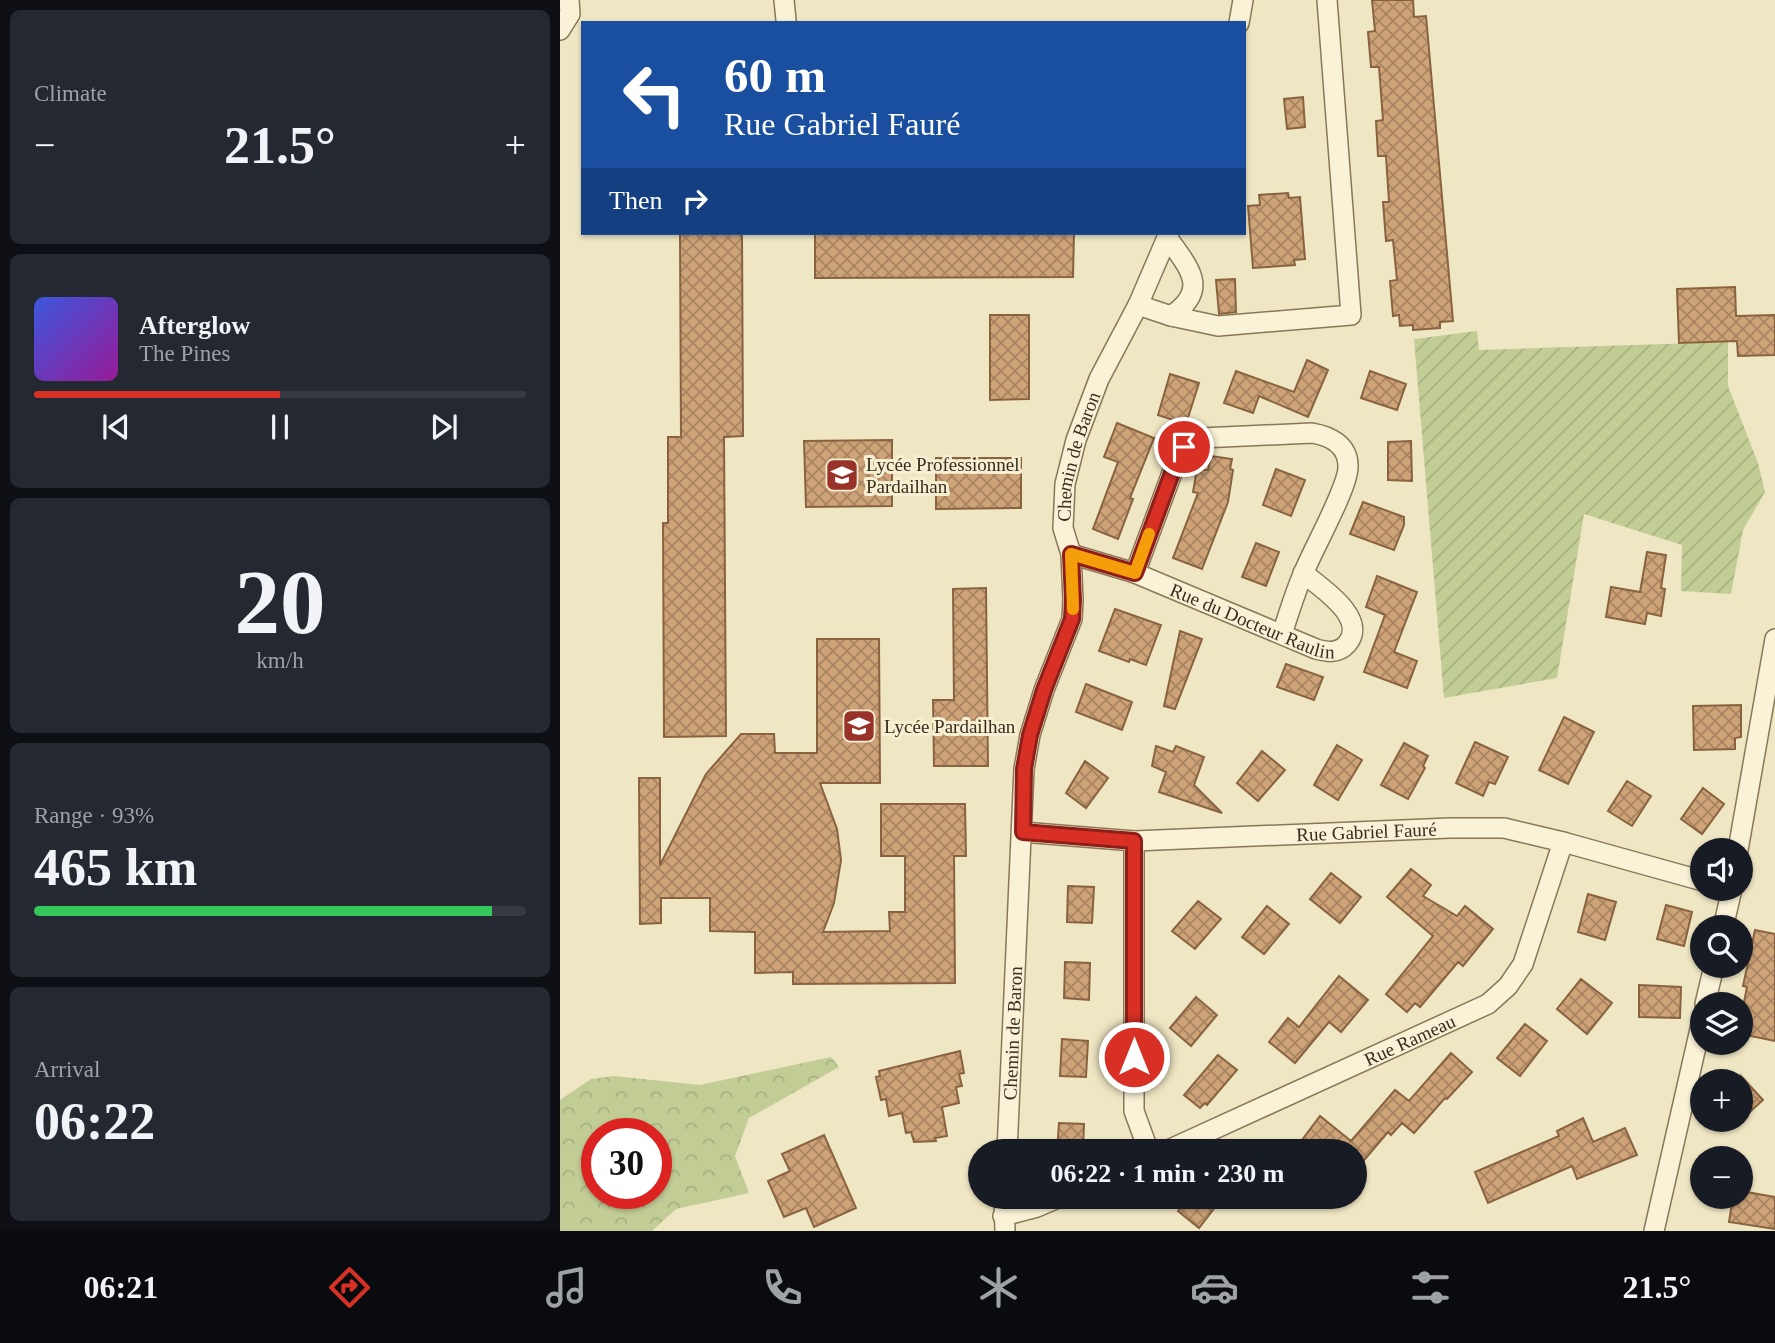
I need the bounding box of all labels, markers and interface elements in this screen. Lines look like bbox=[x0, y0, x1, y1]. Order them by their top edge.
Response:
text: 60 m bbox=[724, 48, 826, 103]
icon: left bbox=[609, 49, 700, 140]
text: Climate bbox=[34, 81, 107, 106]
text: Rue Gabriel Fauré bbox=[724, 106, 960, 142]
text: 21.5° bbox=[224, 117, 336, 174]
text: − bbox=[34, 124, 55, 166]
text: + bbox=[505, 124, 526, 166]
icon: right bbox=[676, 182, 714, 220]
text: Then bbox=[609, 186, 662, 215]
text: Afterglow bbox=[139, 311, 250, 340]
text: The Pines bbox=[139, 341, 230, 366]
street label: Chemin de Baron bbox=[1053, 388, 1104, 522]
icon: previous bbox=[97, 408, 135, 446]
icon: pause bbox=[261, 408, 299, 446]
icon: next bbox=[425, 408, 463, 446]
pin bbox=[1154, 417, 1214, 477]
icon: arrive bbox=[1165, 428, 1203, 466]
place label: Lycée Professionnel Pardailhan bbox=[866, 454, 1020, 497]
school or university icon: Lycée Professionnel Pardailhan bbox=[823, 456, 861, 494]
text: 20 bbox=[235, 552, 326, 653]
street label: Rue du Docteur Raulin bbox=[1167, 579, 1335, 663]
text: km/h bbox=[256, 648, 304, 673]
school or university icon: Lycée Pardailhan bbox=[840, 707, 878, 745]
place label: Lycée Pardailhan bbox=[884, 716, 1016, 737]
text: Range · 93% bbox=[34, 803, 154, 828]
street label: Rue Gabriel Fauré bbox=[1296, 819, 1437, 845]
map controls bbox=[1690, 838, 1753, 1209]
button: sound bbox=[1690, 838, 1753, 901]
text: 465 km bbox=[34, 839, 197, 896]
button: search bbox=[1690, 915, 1753, 978]
street label: Chemin de Baron bbox=[999, 965, 1026, 1101]
button: layers bbox=[1690, 992, 1753, 1055]
street label: Rue Rameau bbox=[1361, 1010, 1459, 1070]
position arrow bbox=[1097, 1020, 1171, 1094]
text: Arrival bbox=[34, 1057, 100, 1082]
button: + bbox=[1690, 1069, 1753, 1132]
text: 06:22 bbox=[34, 1093, 155, 1150]
speed limit sign: 30 bbox=[581, 1118, 672, 1209]
button: − bbox=[1690, 1146, 1753, 1209]
text: 06:22 · 1 min · 230 m bbox=[1051, 1159, 1285, 1188]
icon: directions bbox=[325, 1263, 374, 1312]
icon: music bbox=[542, 1263, 591, 1312]
icon: phone bbox=[758, 1263, 807, 1312]
icon: climate bbox=[974, 1263, 1023, 1312]
icon: car bbox=[1190, 1263, 1239, 1312]
icon: filters bbox=[1406, 1263, 1455, 1312]
text: 06:21 bbox=[84, 1269, 158, 1305]
text: 21.5° bbox=[1623, 1269, 1691, 1305]

